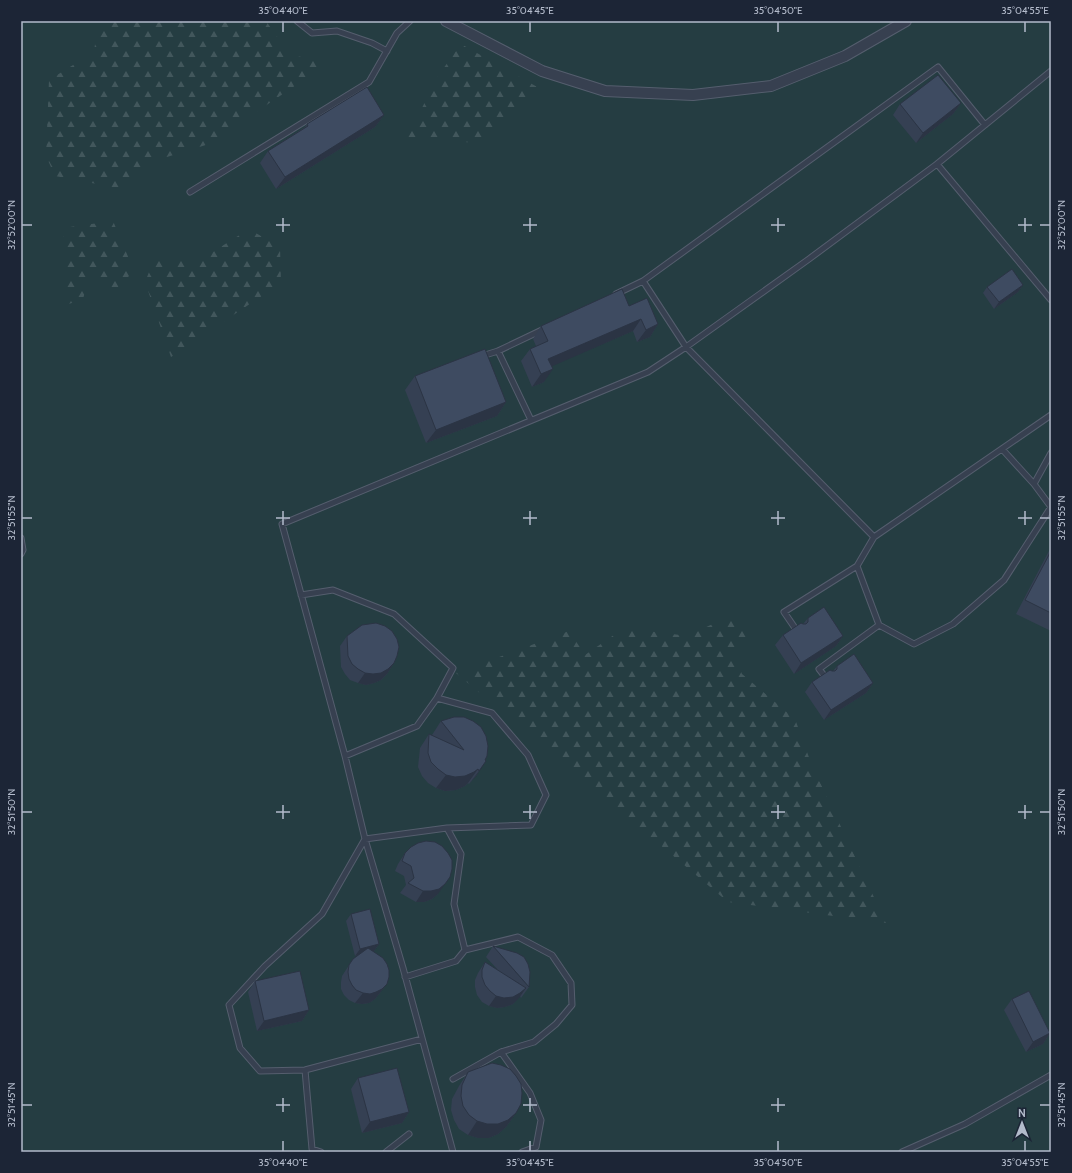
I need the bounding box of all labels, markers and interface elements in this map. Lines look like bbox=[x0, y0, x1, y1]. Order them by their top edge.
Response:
text: 35°04'40"E bbox=[258, 4, 308, 17]
text: 35°04'45"E bbox=[506, 4, 554, 17]
text: 35°04'50"E bbox=[753, 4, 803, 17]
text: 35°04'55"E bbox=[1001, 4, 1049, 17]
text: 32°52'00"N bbox=[5, 200, 18, 250]
text: 32°52'00"N bbox=[1055, 200, 1068, 250]
text: 32°51'55"N bbox=[5, 495, 18, 541]
text: 32°51'55"N bbox=[1055, 495, 1068, 541]
text: 32°51'50"N bbox=[5, 789, 18, 835]
text: 32°51'50"N bbox=[1055, 789, 1068, 835]
text: 32°51'45"N bbox=[5, 1082, 18, 1128]
text: 32°51'45"N bbox=[1055, 1082, 1068, 1128]
north arrow bbox=[1002, 1103, 1042, 1143]
text: N bbox=[1018, 1106, 1026, 1120]
text: 35°04'40"E bbox=[258, 1156, 308, 1169]
text: 35°04'45"E bbox=[506, 1156, 554, 1169]
text: 35°04'50"E bbox=[753, 1156, 803, 1169]
text: 35°04'55"E bbox=[1001, 1156, 1049, 1169]

